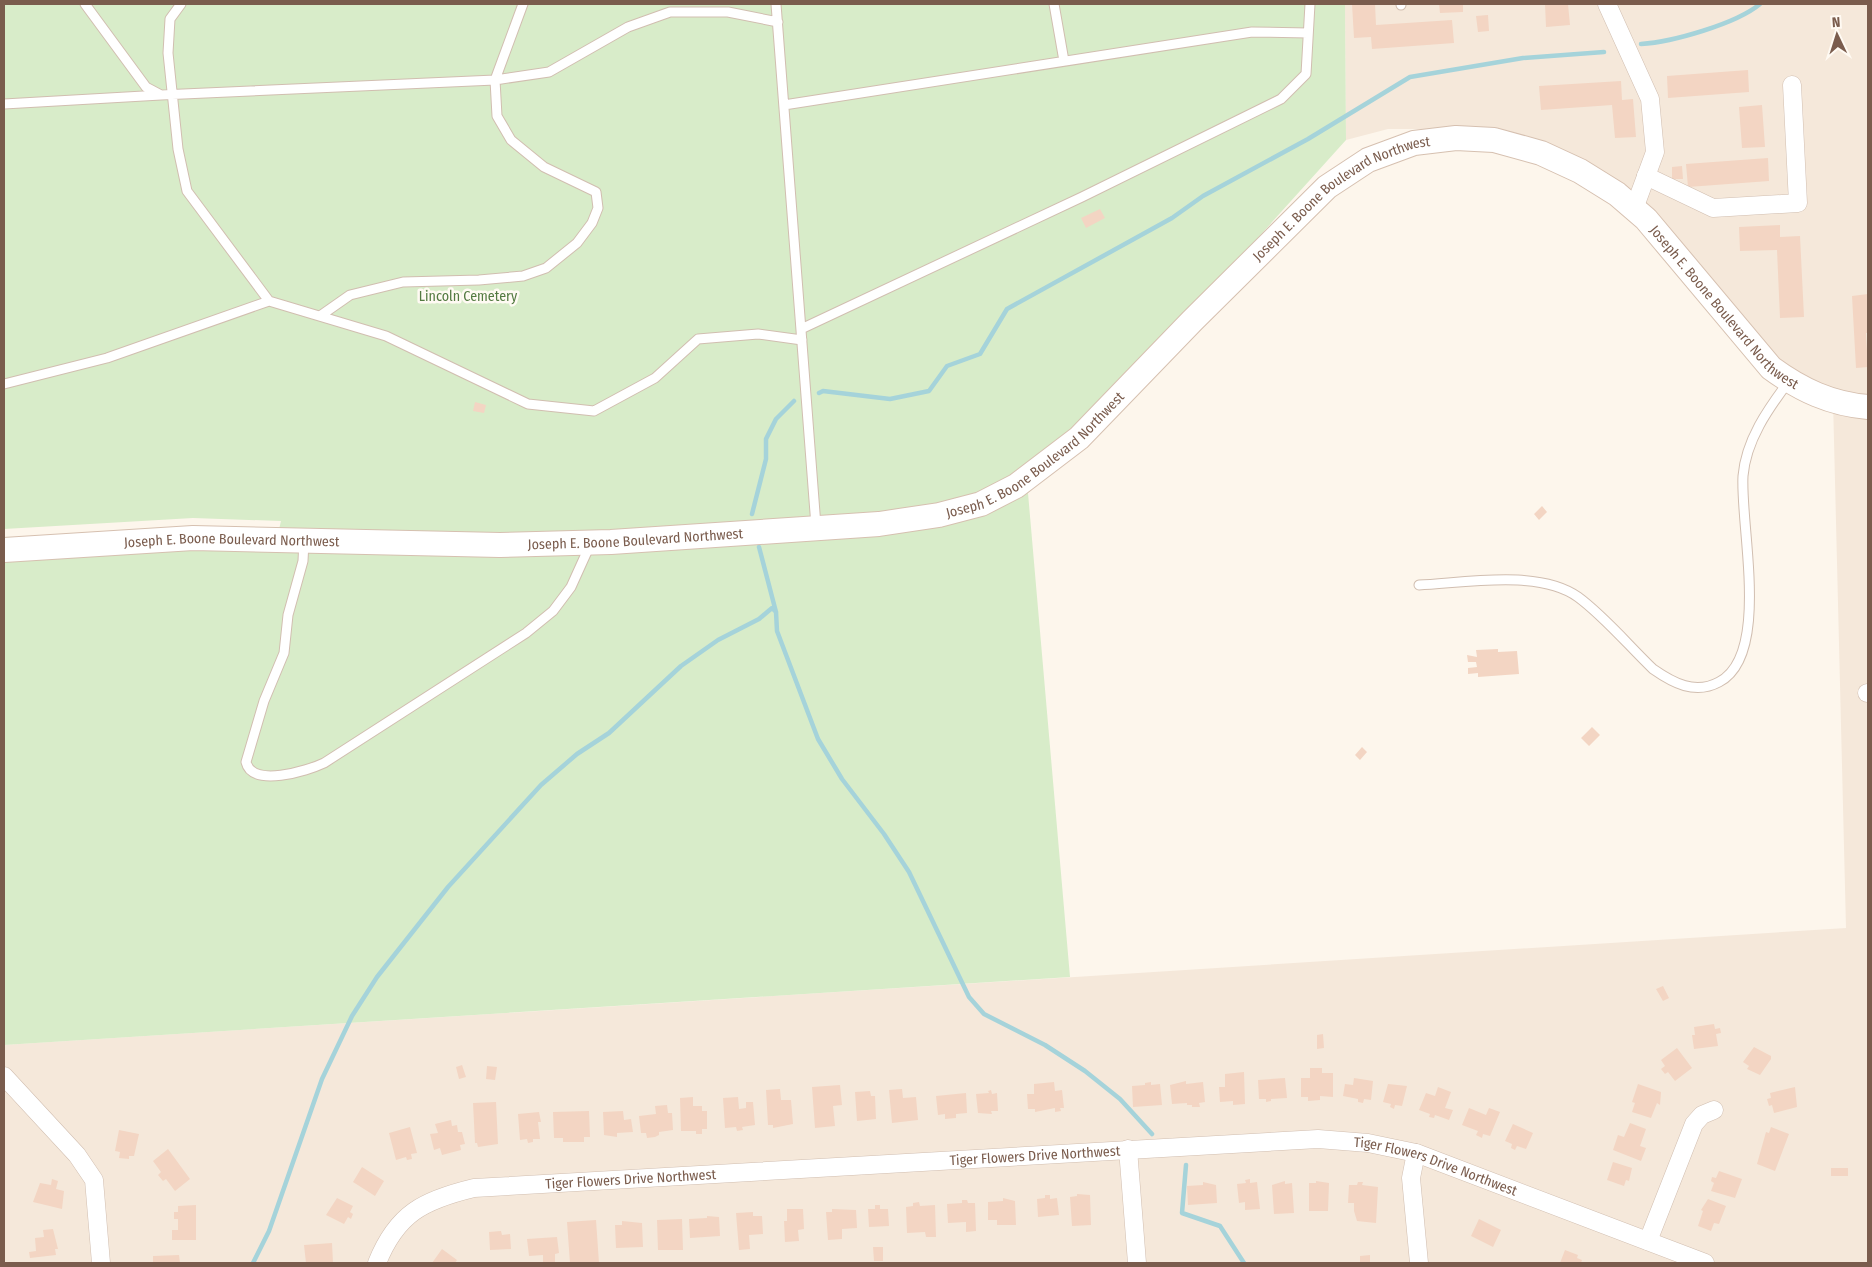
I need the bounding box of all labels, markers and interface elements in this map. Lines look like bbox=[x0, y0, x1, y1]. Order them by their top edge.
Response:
north arrow bbox=[1812, 10, 1862, 60]
text: N bbox=[1831, 14, 1841, 31]
street label: Joseph E. Boone Boulevard Northwest bbox=[1249, 133, 1431, 265]
street label: Joseph E. Boone Boulevard Northwest bbox=[1646, 222, 1802, 393]
park label: Lincoln Cemetery bbox=[419, 288, 518, 305]
street label: Joseph E. Boone Boulevard Northwest bbox=[944, 388, 1128, 522]
street label: Joseph E. Boone Boulevard Northwest bbox=[527, 525, 744, 553]
street label: Joseph E. Boone Boulevard Northwest bbox=[123, 530, 340, 551]
street label: Tiger Flowers Drive Northwest bbox=[1353, 1134, 1520, 1200]
street label: Tiger Flowers Drive Northwest bbox=[949, 1142, 1121, 1169]
street label: Tiger Flowers Drive Northwest bbox=[545, 1166, 717, 1193]

